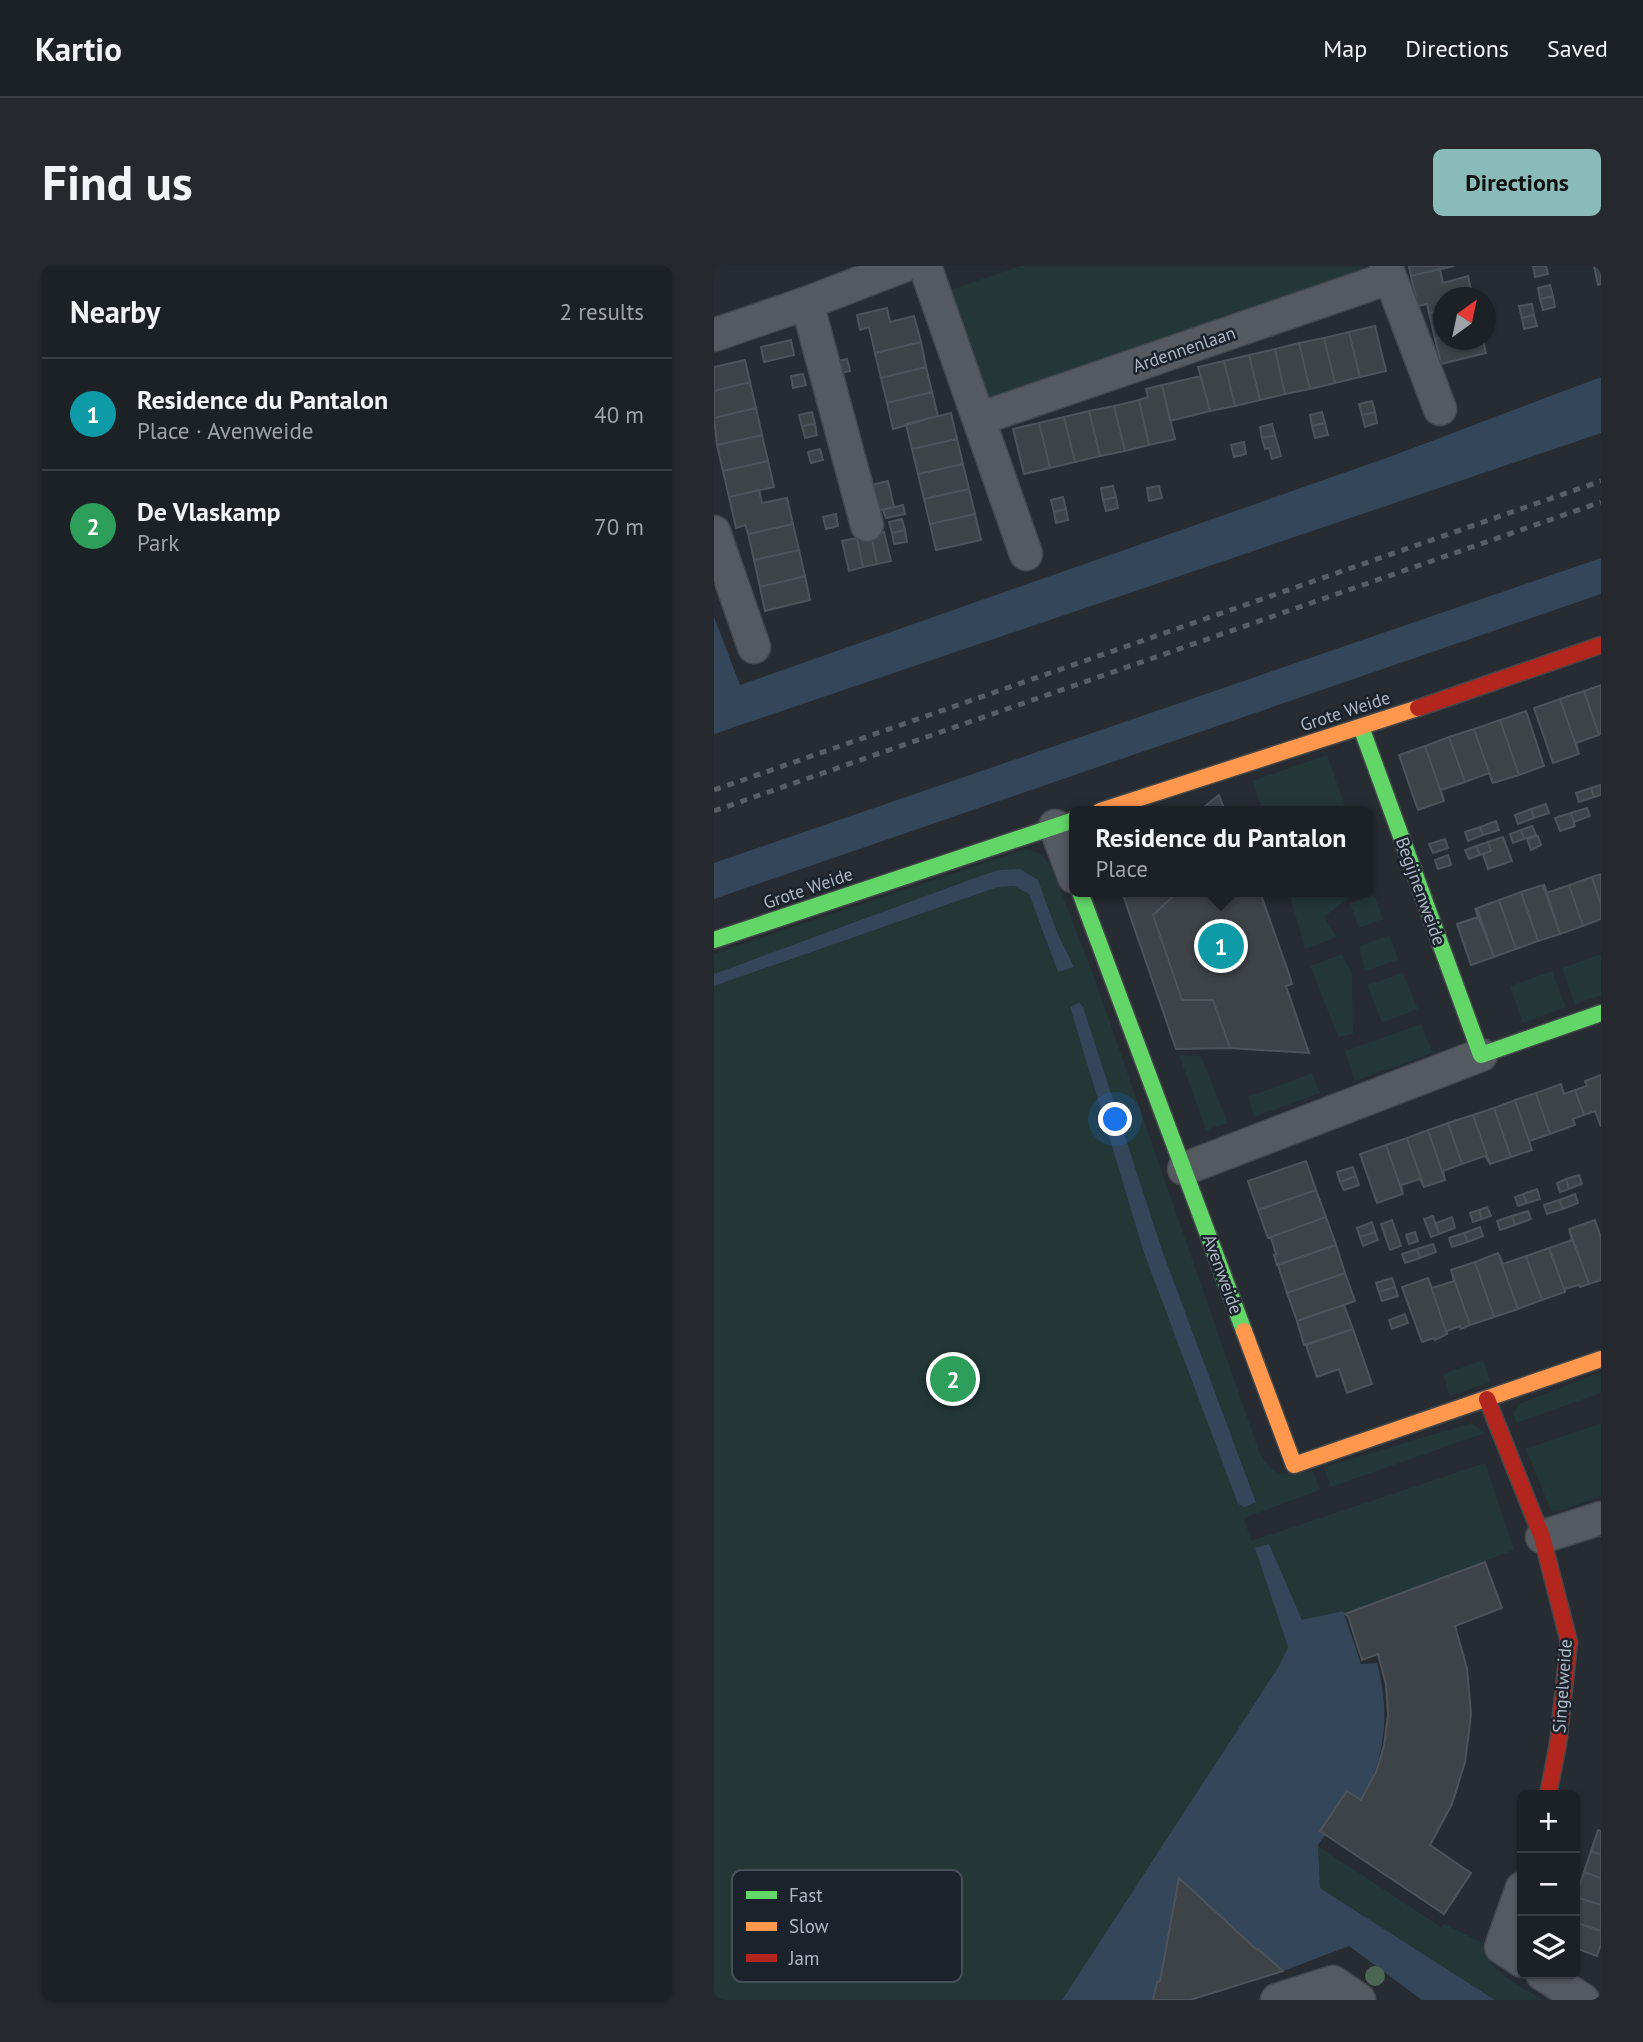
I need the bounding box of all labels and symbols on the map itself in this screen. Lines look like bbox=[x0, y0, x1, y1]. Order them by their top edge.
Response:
north arrow bbox=[1433, 287, 1496, 350]
street label: Ardennenlaan bbox=[1130, 321, 1238, 377]
street label: Grote Weide bbox=[1297, 686, 1393, 736]
street label: Begijnenweide bbox=[1391, 834, 1451, 948]
street label: Grote Weide bbox=[760, 862, 856, 914]
pin: 1 bbox=[1198, 920, 1244, 972]
your location bbox=[1098, 1102, 1132, 1136]
street label: Avenweide bbox=[1198, 1231, 1248, 1317]
pin: 2 bbox=[930, 1353, 976, 1405]
street label: Singelweide bbox=[1547, 1638, 1577, 1734]
legend bbox=[732, 1870, 962, 1982]
text: Fast bbox=[789, 1883, 823, 1907]
text: Slow bbox=[789, 1914, 829, 1938]
text: Jam bbox=[788, 1946, 819, 1970]

